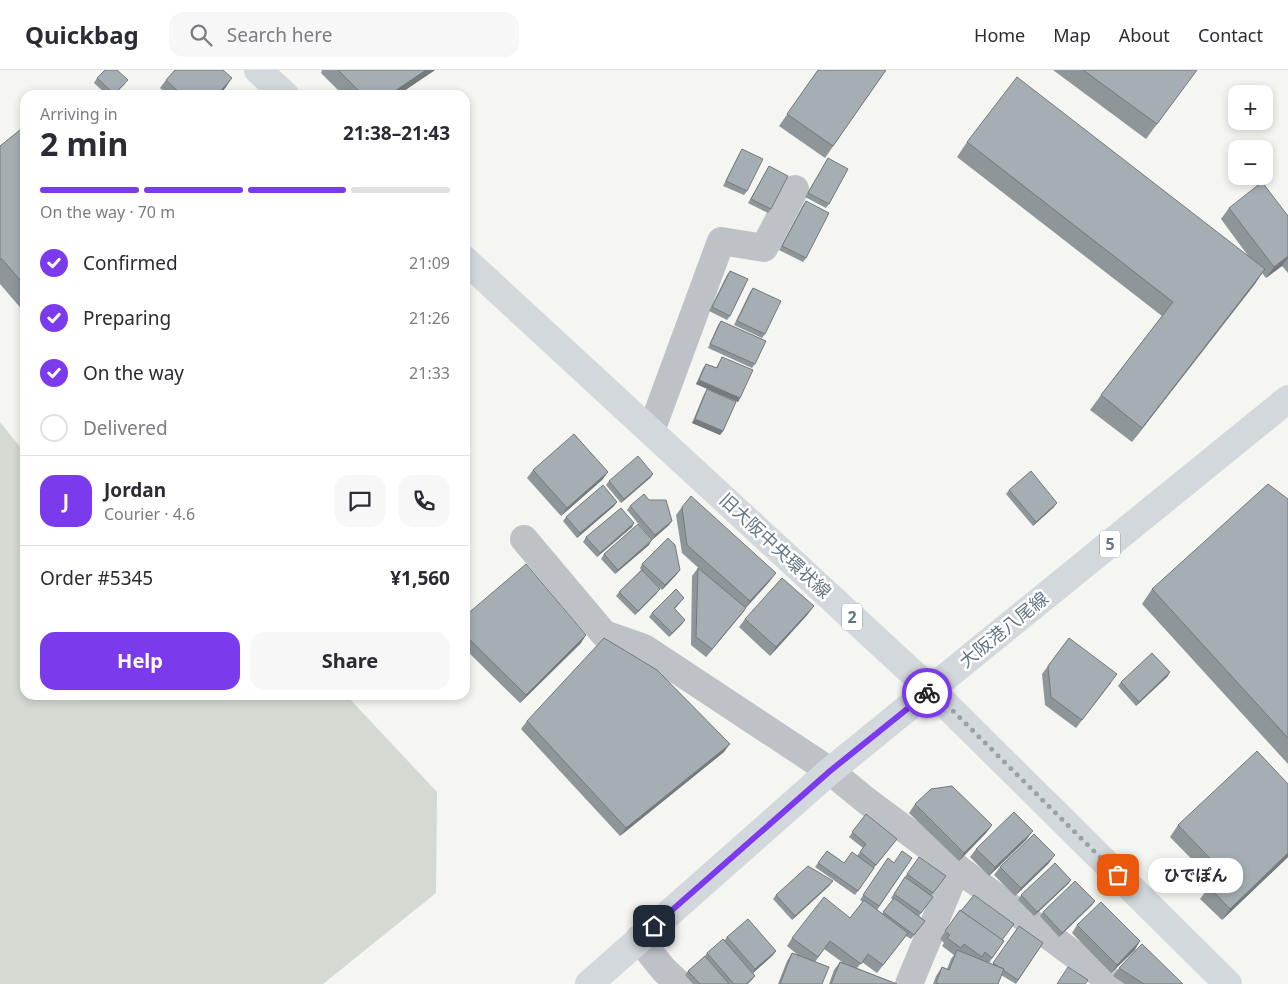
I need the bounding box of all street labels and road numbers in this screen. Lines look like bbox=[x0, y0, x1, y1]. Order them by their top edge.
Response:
street label: 旧大阪中央環状線 bbox=[715, 487, 837, 603]
road number: 5 bbox=[1100, 530, 1120, 558]
street label: 大阪港八尾線 bbox=[954, 586, 1053, 673]
road number: 2 bbox=[842, 604, 862, 630]

